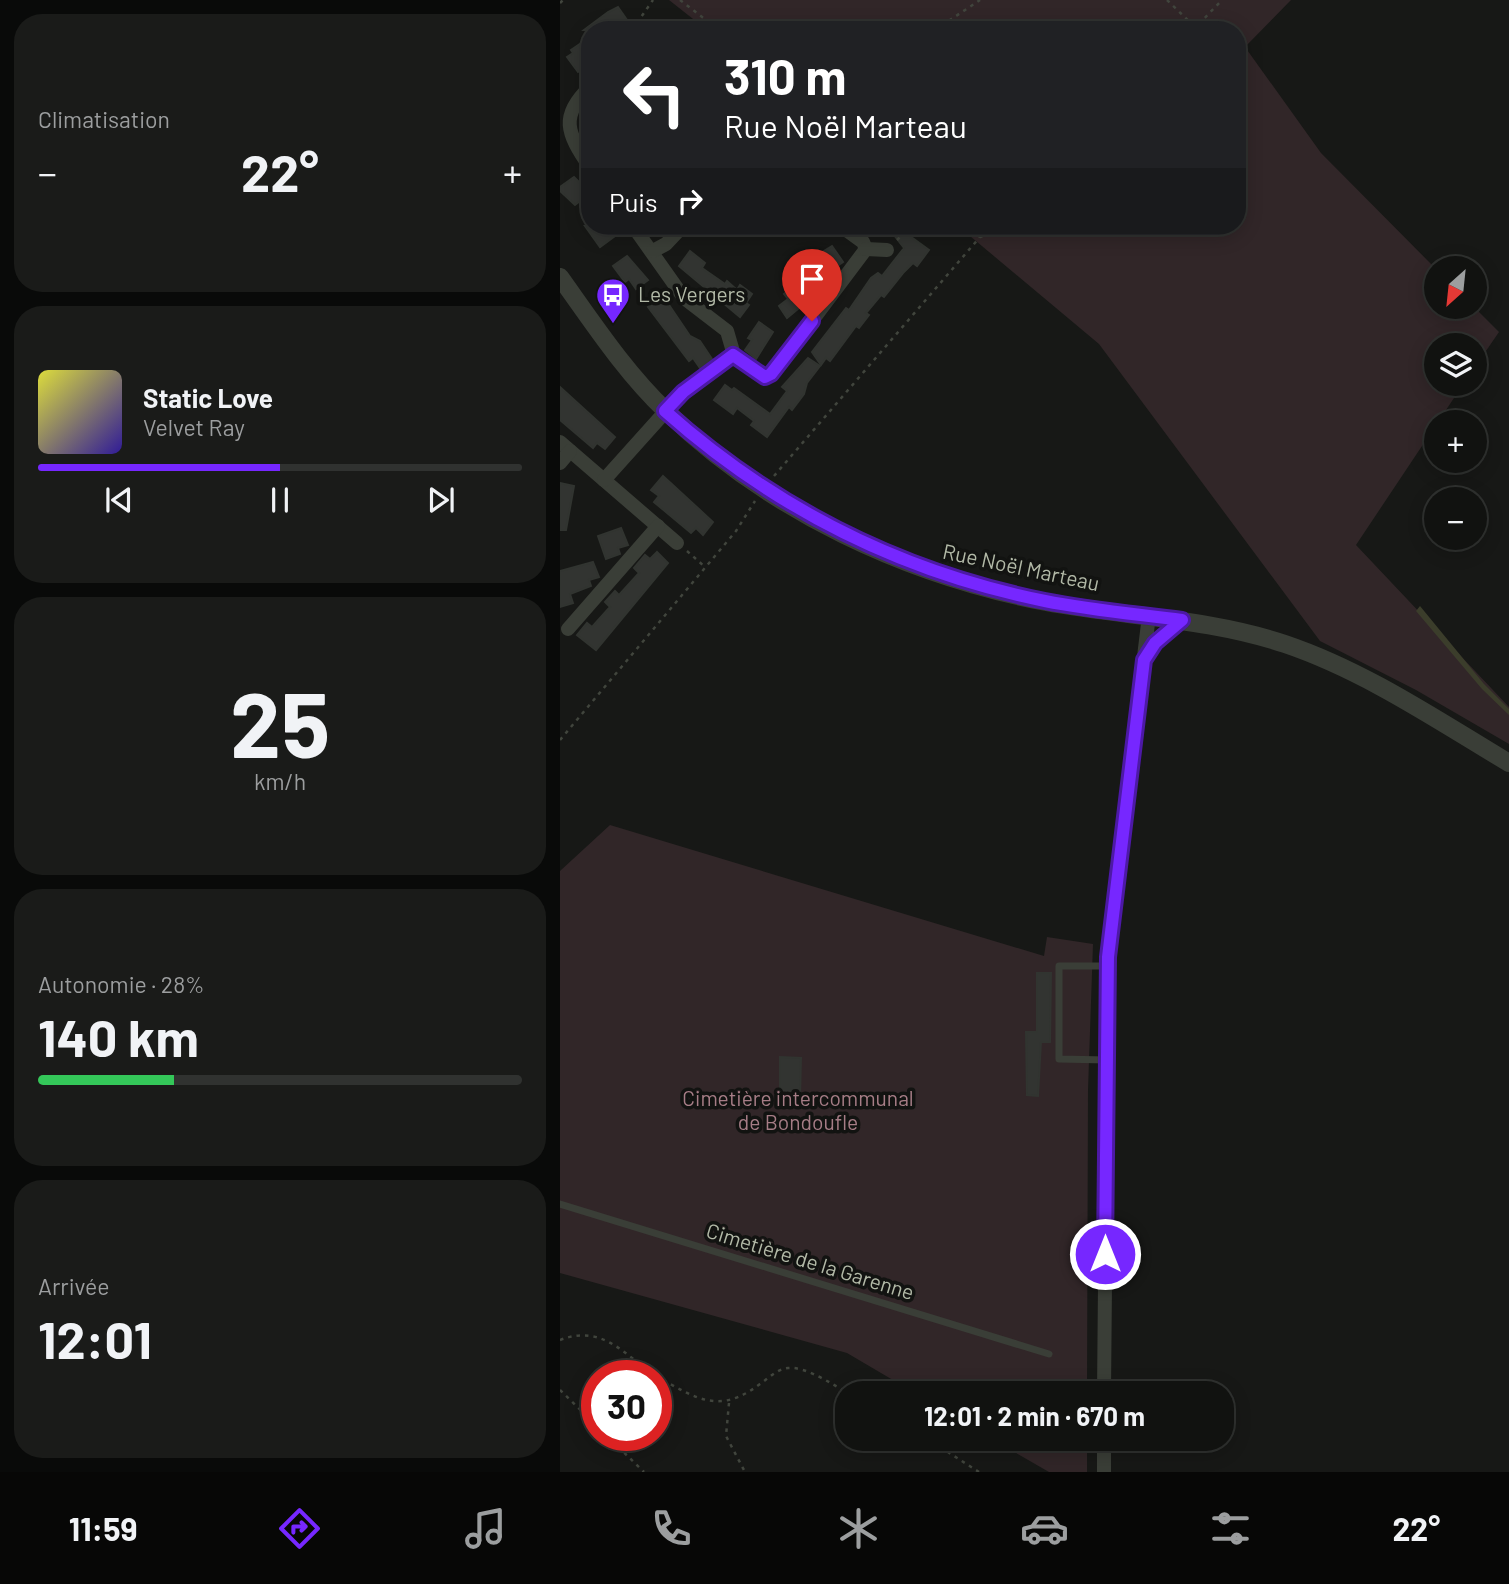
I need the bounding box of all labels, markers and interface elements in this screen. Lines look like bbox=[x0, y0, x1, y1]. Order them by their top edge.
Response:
text: 310 m bbox=[724, 46, 846, 105]
icon: left bbox=[609, 49, 700, 140]
text: Climatisation bbox=[38, 105, 170, 133]
text: Rue Noël Marteau bbox=[724, 106, 967, 144]
text: 22° bbox=[241, 140, 319, 202]
text: − bbox=[38, 149, 57, 195]
text: + bbox=[503, 149, 522, 195]
icon: right bbox=[671, 182, 709, 220]
text: Puis bbox=[609, 186, 657, 217]
pin bbox=[782, 249, 842, 321]
north arrow bbox=[1424, 256, 1488, 318]
map controls bbox=[1424, 256, 1487, 550]
icon: arrive bbox=[793, 260, 831, 298]
bus stop icon: Les Vergers bbox=[594, 276, 632, 325]
place label: Les Vergers bbox=[638, 281, 745, 306]
button: layers bbox=[1424, 333, 1487, 396]
text: Static Love bbox=[143, 382, 273, 413]
button: + bbox=[1424, 410, 1487, 473]
text: Velvet Ray bbox=[143, 413, 245, 441]
icon: previous bbox=[100, 481, 138, 519]
icon: pause bbox=[261, 481, 299, 519]
icon: next bbox=[422, 481, 460, 519]
button: − bbox=[1424, 487, 1487, 550]
street label: Rue Noël Marteau bbox=[941, 538, 1102, 595]
text: 25 bbox=[230, 667, 330, 776]
text: km/h bbox=[254, 767, 306, 795]
text: Autonomie · 28% bbox=[38, 970, 205, 998]
text: 140 km bbox=[38, 1005, 199, 1067]
park label: Cimetière intercommunal de Bondoufle bbox=[682, 1085, 914, 1134]
street label: Cimetière de la Garenne bbox=[704, 1217, 917, 1304]
position arrow bbox=[1068, 1217, 1142, 1291]
text: Arrivée bbox=[38, 1272, 110, 1300]
text: 12:01 bbox=[38, 1307, 152, 1369]
speed limit sign: 30 bbox=[581, 1360, 672, 1451]
text: 12:01 · 2 min · 670 m bbox=[924, 1400, 1145, 1431]
icon: directions bbox=[275, 1504, 324, 1553]
icon: music bbox=[461, 1504, 510, 1553]
icon: phone bbox=[647, 1504, 696, 1553]
icon: climate bbox=[834, 1504, 883, 1553]
icon: car bbox=[1020, 1504, 1069, 1553]
icon: filters bbox=[1206, 1504, 1255, 1553]
text: 11:59 bbox=[69, 1509, 137, 1547]
text: 22° bbox=[1392, 1509, 1440, 1547]

